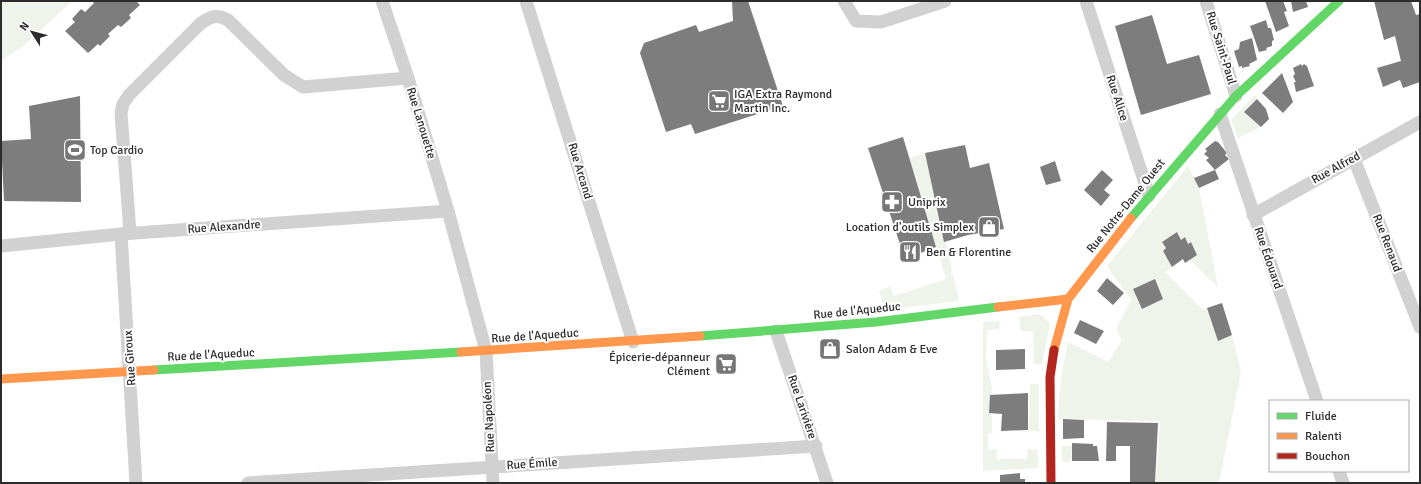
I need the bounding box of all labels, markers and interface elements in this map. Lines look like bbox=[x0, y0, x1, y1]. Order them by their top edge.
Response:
street label: Rue Saint-Paul bbox=[1203, 10, 1239, 87]
north arrow bbox=[12, 12, 52, 52]
text: N bbox=[17, 19, 32, 33]
street label: Rue Alice bbox=[1103, 73, 1131, 123]
street label: Rue Lanouette bbox=[403, 85, 439, 161]
place label: IGA Extra Raymond Martin Inc. bbox=[734, 87, 832, 116]
supermarket icon: IGA Extra Raymond Martin Inc. bbox=[706, 88, 732, 114]
sports icon: Top Cardio bbox=[62, 137, 88, 163]
street label: Rue Arcand bbox=[564, 141, 596, 201]
place label: Top Cardio bbox=[90, 143, 144, 158]
street label: Rue Alfred bbox=[1309, 148, 1363, 188]
street label: Rue Notre-Dame Ouest bbox=[1083, 156, 1169, 256]
pharmacy icon: Uniprix bbox=[879, 189, 905, 215]
place label: Uniprix bbox=[908, 195, 946, 210]
street label: Rue Renaud bbox=[1369, 212, 1405, 274]
shop icon: Location d'outils Simplex bbox=[976, 214, 1002, 240]
street label: Rue Alexandre bbox=[187, 217, 261, 237]
place label: Location d'outils Simplex bbox=[846, 220, 974, 235]
street label: Rue Édouard bbox=[1250, 225, 1286, 291]
restaurant icon: Ben & Florentine bbox=[897, 239, 923, 265]
place label: Ben & Florentine bbox=[926, 245, 1011, 260]
street label: Rue de l'Aqueduc bbox=[813, 299, 902, 323]
street label: Rue de l'Aqueduc bbox=[491, 325, 579, 347]
street label: Rue Giroux bbox=[121, 329, 139, 386]
shop icon: Salon Adam & Eve bbox=[817, 336, 843, 362]
place label: Salon Adam & Eve bbox=[846, 342, 938, 357]
street label: Rue de l'Aqueduc bbox=[167, 345, 255, 365]
place label: Épicerie-dépanneur Clément bbox=[609, 350, 711, 379]
supermarket icon: Épicerie-dépanneur Clément bbox=[713, 351, 739, 377]
street label: Rue Larivière bbox=[784, 373, 820, 441]
street label: Rue Napoléon bbox=[480, 381, 498, 453]
legend bbox=[1269, 400, 1409, 472]
text: Fluide bbox=[1305, 409, 1337, 424]
text: Ralenti bbox=[1305, 429, 1342, 444]
text: Bouchon bbox=[1305, 449, 1350, 464]
street label: Rue Émile bbox=[506, 455, 558, 473]

